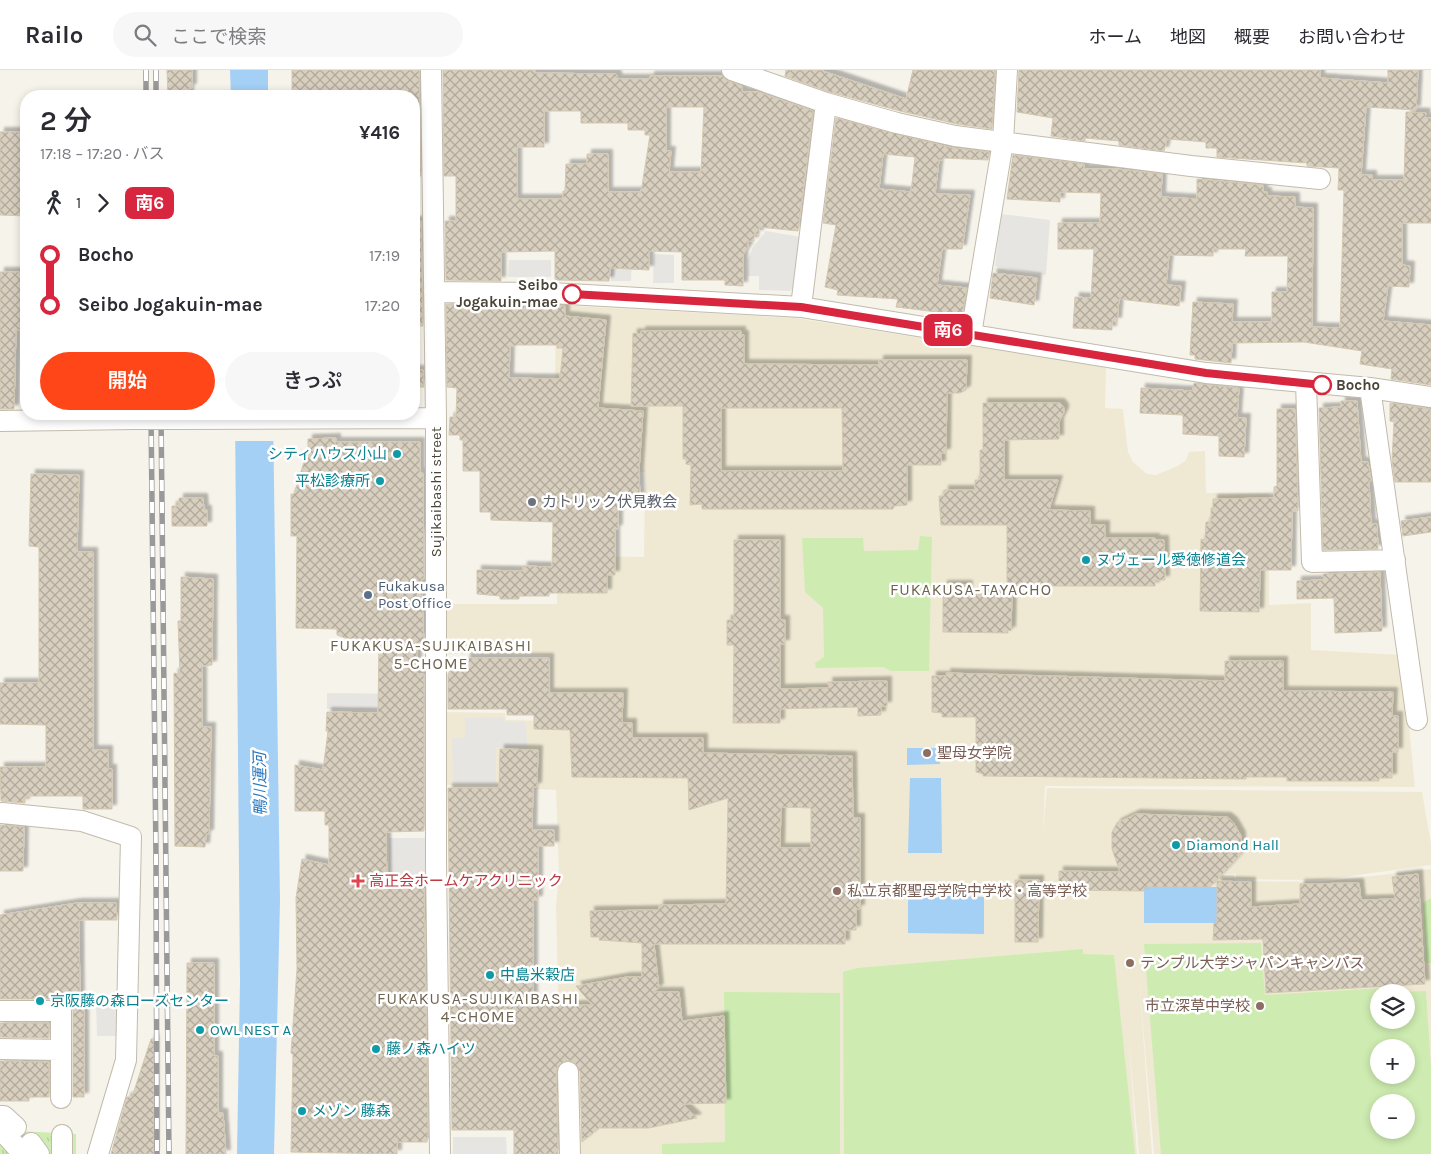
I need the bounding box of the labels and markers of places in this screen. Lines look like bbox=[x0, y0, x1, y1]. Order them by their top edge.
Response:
place label: Seibo Jogakuin-mae bbox=[456, 276, 558, 311]
marker: Seibo Jogakuin-mae bbox=[562, 284, 582, 304]
marker: Bocho bbox=[1312, 375, 1332, 395]
place label: Bocho bbox=[1336, 376, 1380, 394]
place label: シティハウス小山 bbox=[268, 445, 387, 463]
marker: シティハウス小山 bbox=[391, 448, 403, 460]
place label: 平松診療所 bbox=[295, 472, 370, 490]
marker: 平松診療所 bbox=[374, 475, 386, 487]
place label: カトリック伏見教会 bbox=[542, 493, 677, 511]
marker: カトリック伏見教会 bbox=[526, 496, 538, 508]
place label: ヌヴェール愛徳修道会 bbox=[1096, 551, 1246, 569]
marker: ヌヴェール愛徳修道会 bbox=[1080, 554, 1092, 566]
place label: Fukakusa Post Office bbox=[378, 577, 451, 612]
marker: Fukakusa Post Office bbox=[362, 589, 374, 601]
place label: 聖母女学院 bbox=[937, 744, 1012, 762]
marker: 聖母女学院 bbox=[921, 747, 933, 759]
place label: Diamond Hall bbox=[1186, 836, 1279, 854]
marker: Diamond Hall bbox=[1170, 839, 1182, 851]
place label: 高正会ホームケアクリニック bbox=[369, 872, 563, 890]
marker: 高正会ホームケアクリニック bbox=[351, 874, 365, 888]
place label: 私立京都聖母学院中学校・高等学校 bbox=[847, 882, 1087, 900]
marker: 私立京都聖母学院中学校・高等学校 bbox=[831, 885, 843, 897]
place label: テンプル大学ジャパンキャンパス bbox=[1140, 954, 1365, 972]
marker: テンプル大学ジャパンキャンパス bbox=[1124, 957, 1136, 969]
place label: 中島米穀店 bbox=[500, 966, 575, 984]
marker: 中島米穀店 bbox=[484, 969, 496, 981]
place label: 京阪藤の森ローズセンター bbox=[50, 992, 229, 1010]
marker: 京阪藤の森ローズセンター bbox=[34, 995, 46, 1007]
place label: 市立深草中学校 bbox=[1145, 997, 1250, 1015]
marker: 市立深草中学校 bbox=[1254, 1000, 1266, 1012]
place label: OWL NEST A bbox=[210, 1021, 291, 1039]
marker: OWL NEST A bbox=[194, 1024, 206, 1036]
place label: 藤ノ森ハイツ bbox=[386, 1040, 476, 1058]
marker: 藤ノ森ハイツ bbox=[370, 1043, 382, 1055]
place label: メゾン 藤森 bbox=[312, 1102, 391, 1120]
marker: メゾン 藤森 bbox=[296, 1105, 308, 1117]

